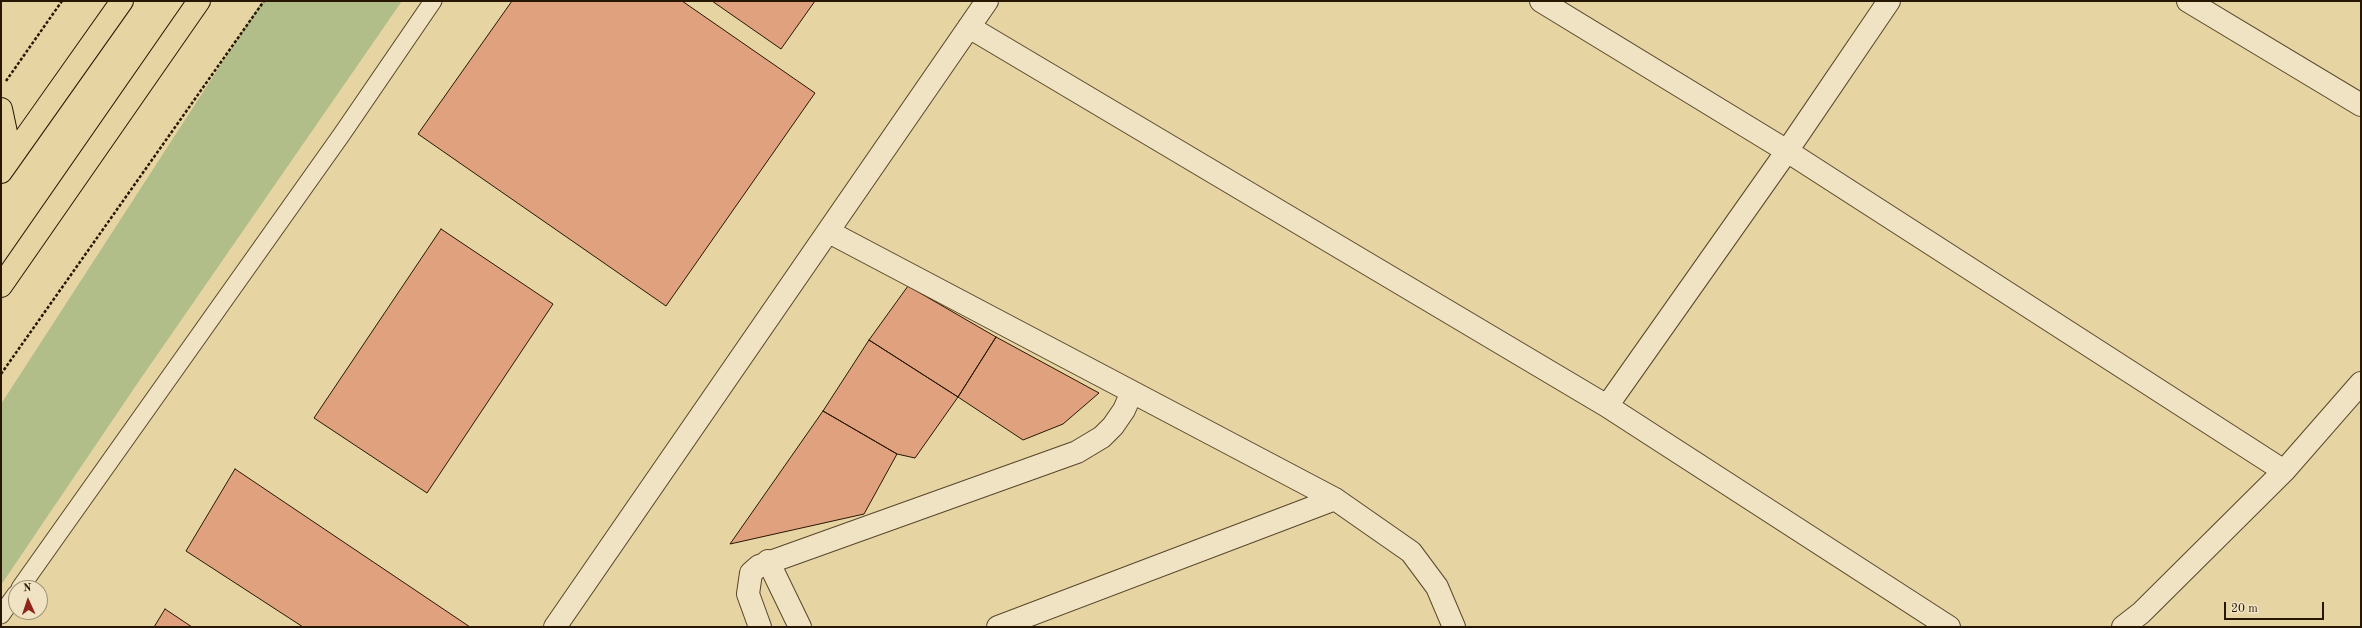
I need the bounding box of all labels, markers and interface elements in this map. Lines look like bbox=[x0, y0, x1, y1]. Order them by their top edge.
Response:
north arrow bbox=[8, 580, 48, 620]
text: N bbox=[23, 583, 32, 594]
scale bar bbox=[2226, 594, 2326, 620]
text: 20 m bbox=[2231, 603, 2258, 615]

